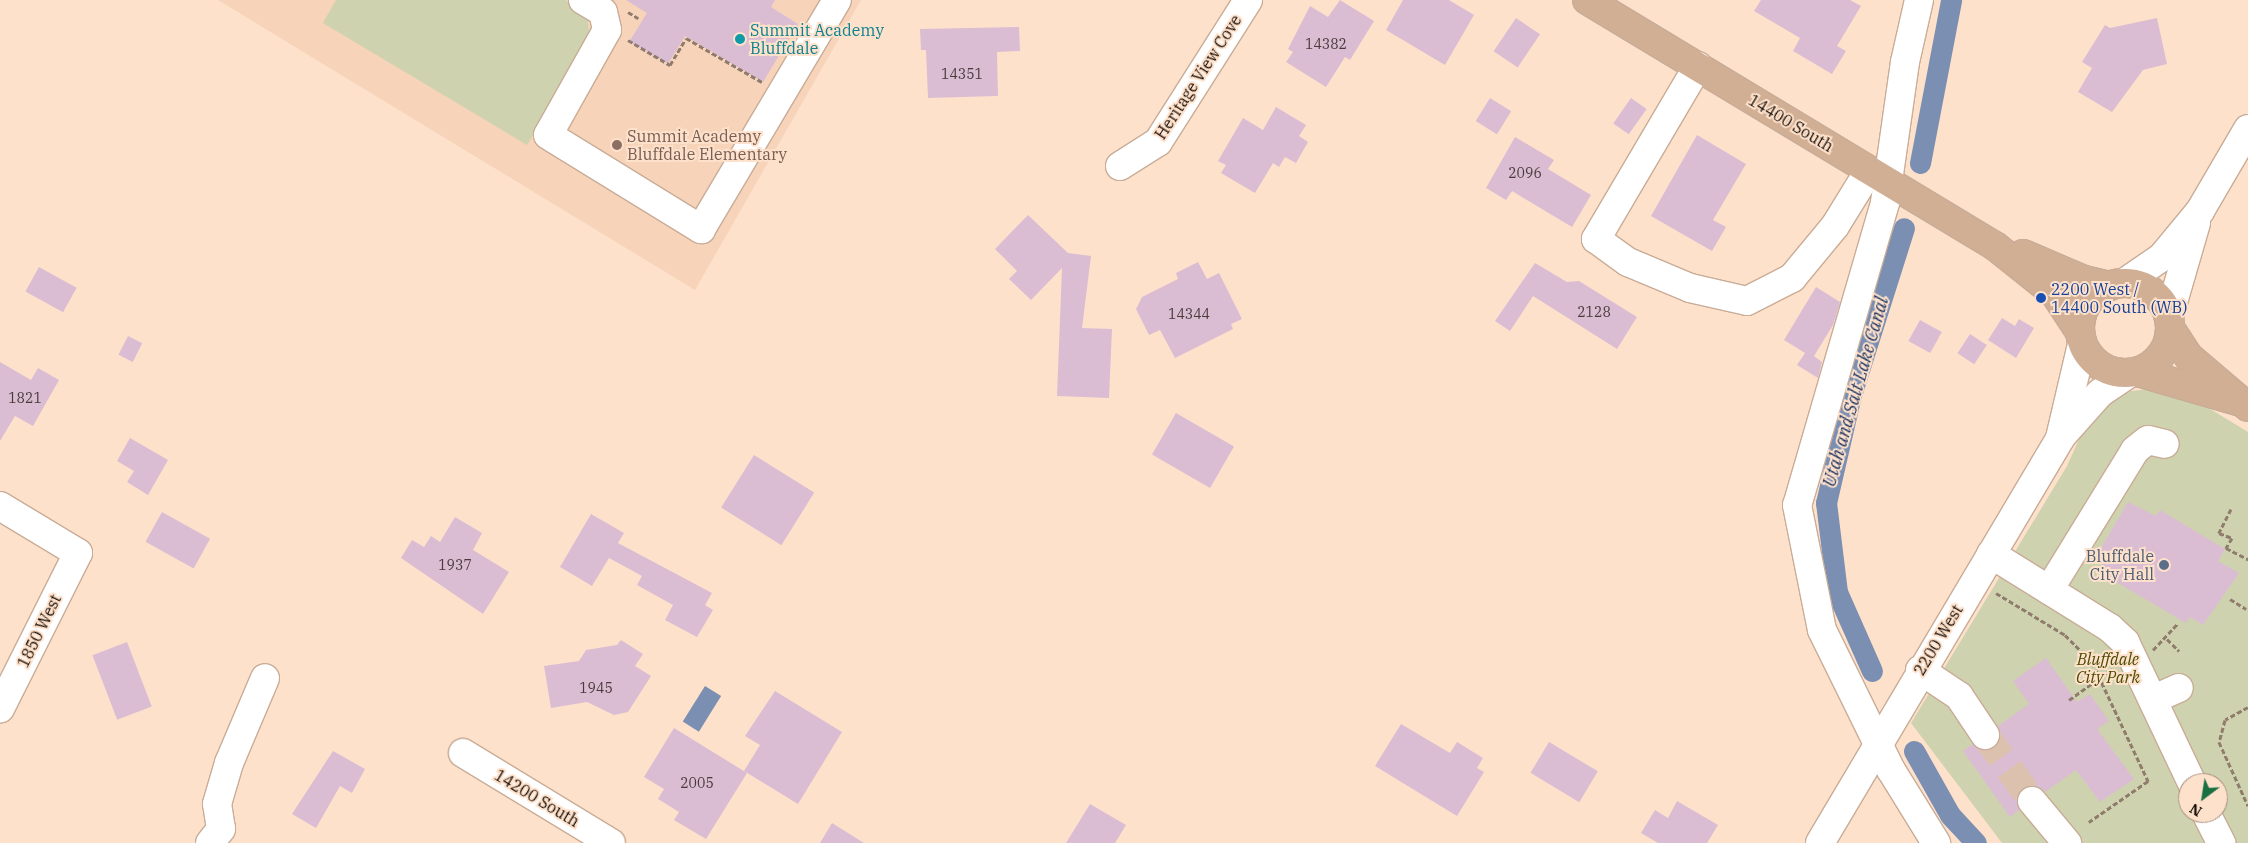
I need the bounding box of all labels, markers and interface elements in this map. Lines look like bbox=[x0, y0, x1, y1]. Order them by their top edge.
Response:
street label: Heritage View Cove bbox=[1151, 11, 1245, 143]
place label: Summit Academy Bluffdale bbox=[750, 20, 884, 58]
marker: Summit Academy Bluffdale bbox=[734, 33, 746, 45]
house number: 14382 bbox=[1305, 36, 1347, 52]
house number: 14351 bbox=[941, 66, 983, 82]
street label: 14400 South bbox=[1745, 90, 1837, 156]
place label: Summit Academy Bluffdale Elementary bbox=[627, 126, 787, 164]
marker: Summit Academy Bluffdale Elementary bbox=[611, 139, 623, 151]
house number: 2096 bbox=[1508, 165, 1542, 181]
place label: 2200 West / 14400 South (WB) bbox=[2051, 279, 2187, 317]
marker: 2200 West / 14400 South (WB) bbox=[2035, 292, 2047, 304]
water label: Utah and Salt Lake Canal bbox=[1819, 295, 1893, 489]
house number: 2128 bbox=[1577, 304, 1611, 320]
house number: 14344 bbox=[1168, 306, 1210, 322]
house number: 1821 bbox=[8, 390, 42, 406]
place label: Bluffdale City Hall bbox=[2086, 546, 2154, 584]
house number: 1937 bbox=[438, 557, 472, 573]
marker: Bluffdale City Hall bbox=[2158, 559, 2170, 571]
street label: 1850 West bbox=[13, 591, 65, 671]
street label: 2200 West bbox=[1909, 601, 1967, 679]
park label: Bluffdale City Park bbox=[2076, 649, 2140, 687]
house number: 1945 bbox=[579, 680, 613, 696]
street label: 14200 South bbox=[491, 765, 583, 831]
north arrow bbox=[2178, 773, 2228, 823]
house number: 2005 bbox=[680, 775, 714, 791]
text: N bbox=[2186, 799, 2205, 821]

